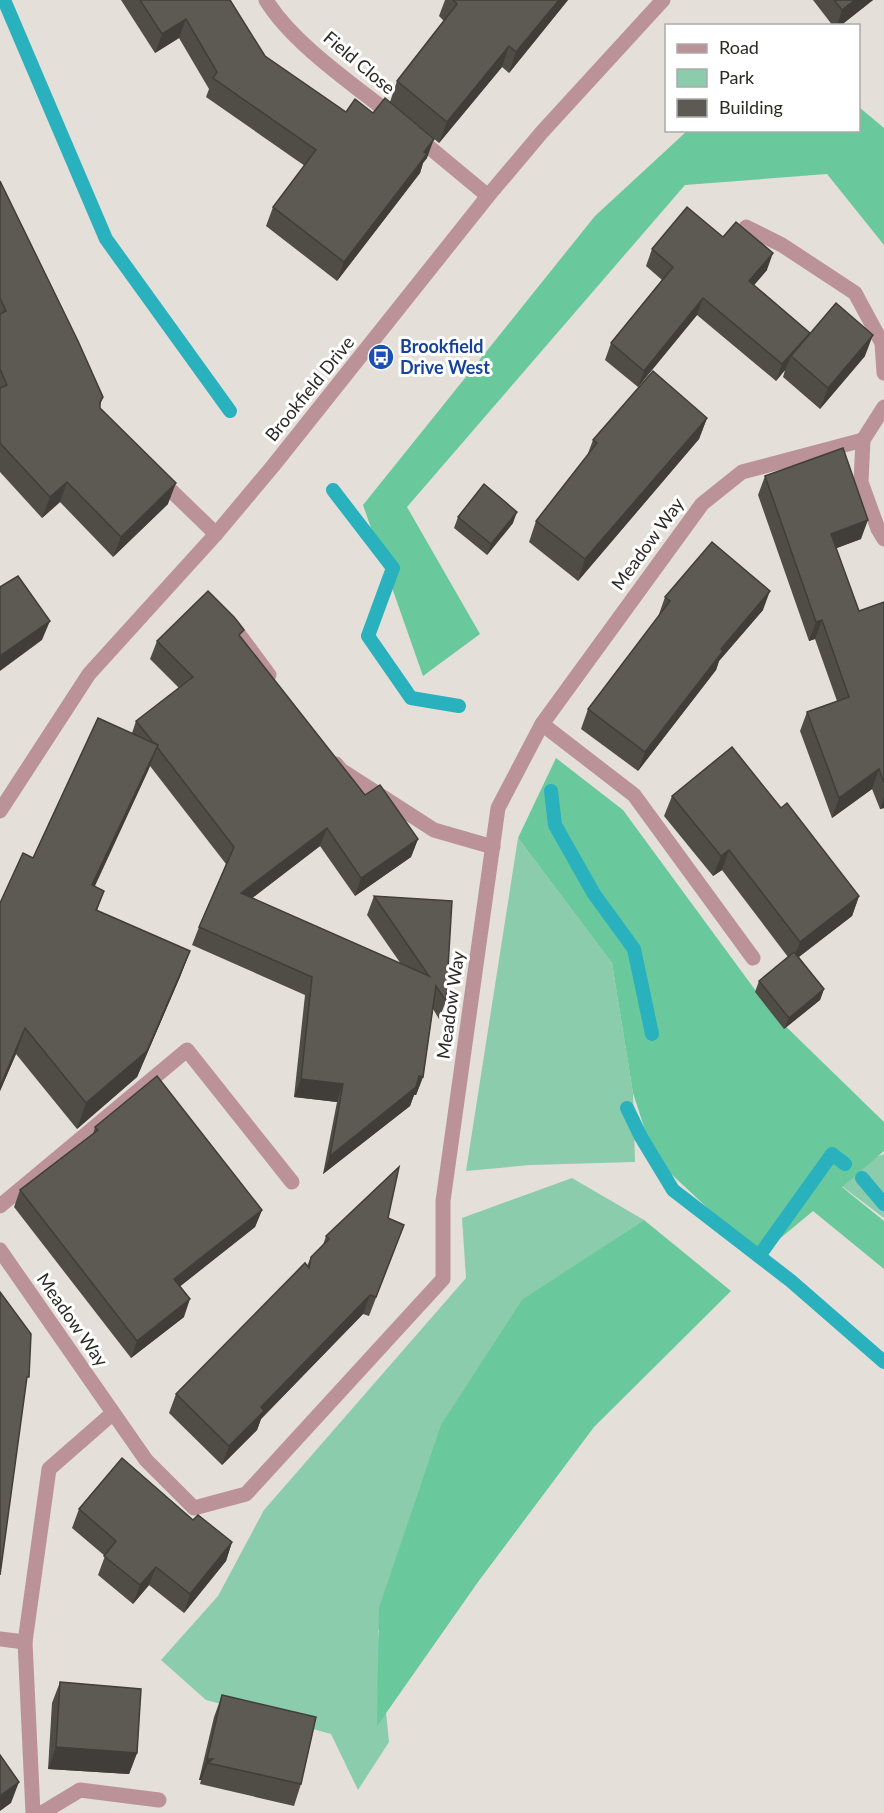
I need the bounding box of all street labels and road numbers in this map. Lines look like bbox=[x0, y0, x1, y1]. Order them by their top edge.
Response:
street label: Field Close bbox=[319, 26, 400, 99]
street label: Brookfield Drive bbox=[260, 331, 358, 445]
street label: Meadow Way bbox=[606, 492, 688, 594]
street label: Meadow Way bbox=[432, 949, 469, 1060]
street label: Meadow Way bbox=[33, 1269, 113, 1371]

